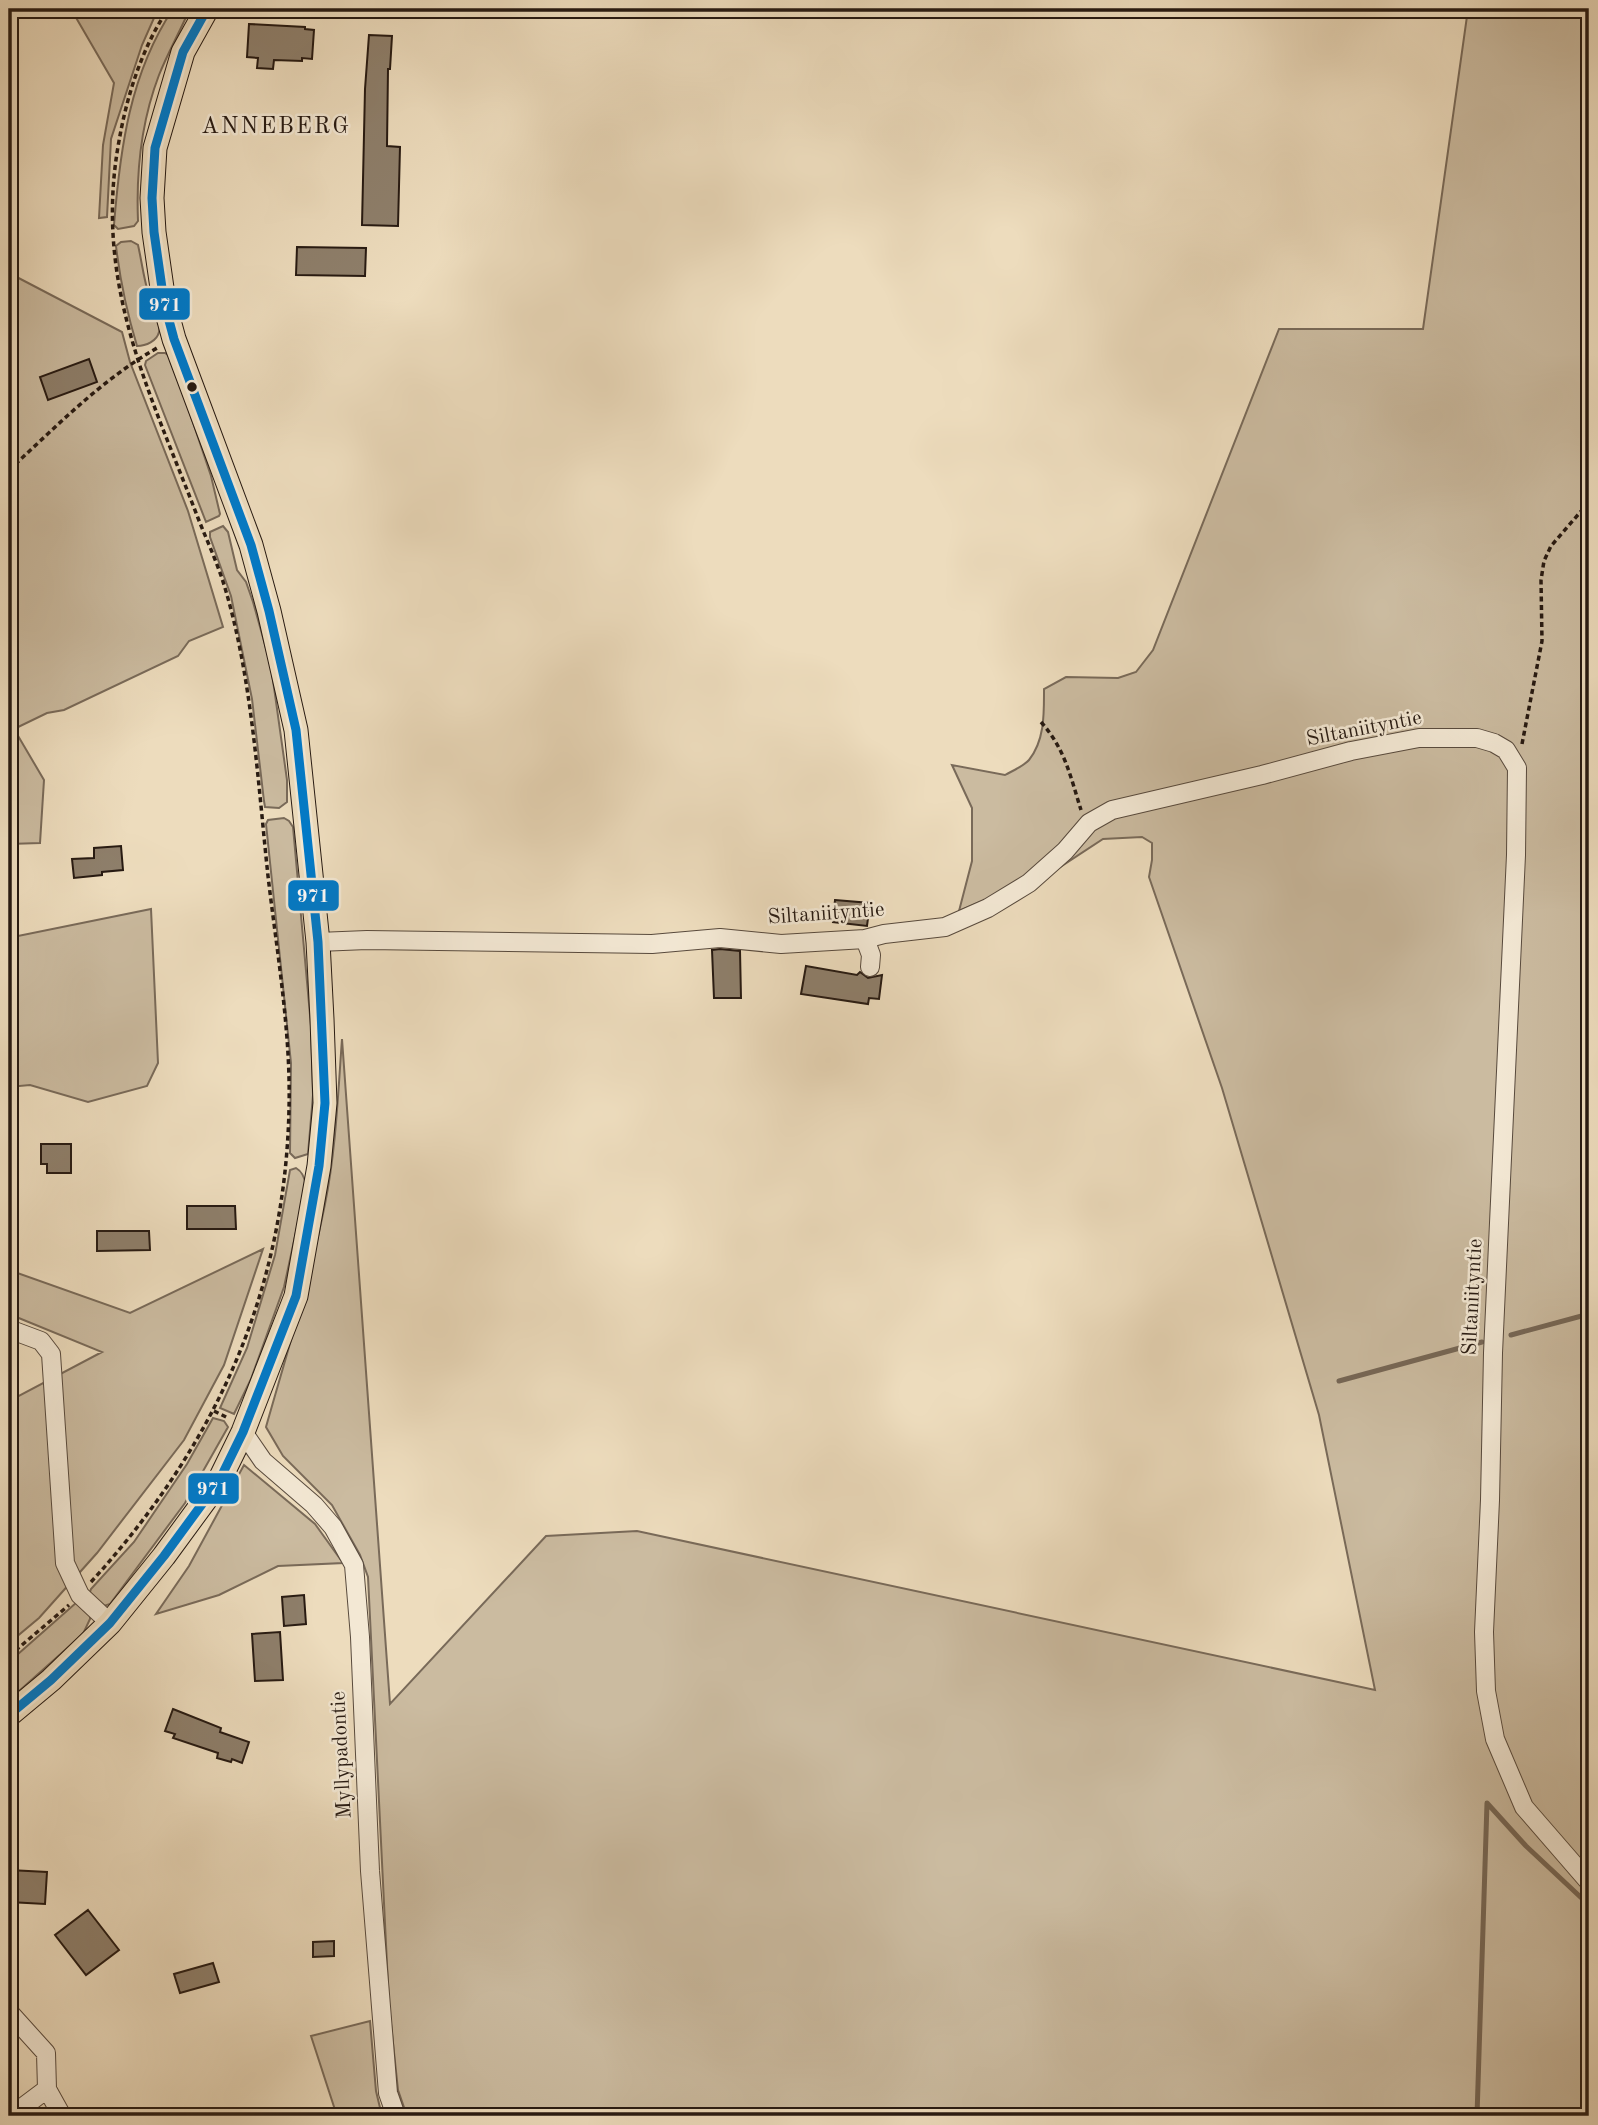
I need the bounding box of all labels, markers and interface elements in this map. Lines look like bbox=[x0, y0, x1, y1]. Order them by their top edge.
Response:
district label: ANNEBERG bbox=[201, 115, 351, 138]
line badge: 971 bbox=[138, 287, 191, 321]
text: 971 bbox=[148, 297, 182, 316]
unlabelled marker bbox=[185, 380, 199, 394]
street label: Siltaniityntie bbox=[1304, 708, 1424, 750]
line badge: 971 bbox=[287, 879, 340, 912]
text: 971 bbox=[296, 888, 330, 907]
street label: Siltaniityntie bbox=[767, 899, 885, 929]
street label: Siltaniityntie bbox=[1459, 1238, 1487, 1356]
line badge: 971 bbox=[187, 1472, 240, 1505]
text: 971 bbox=[196, 1481, 230, 1500]
street label: Myllypadontie bbox=[328, 1691, 356, 1819]

